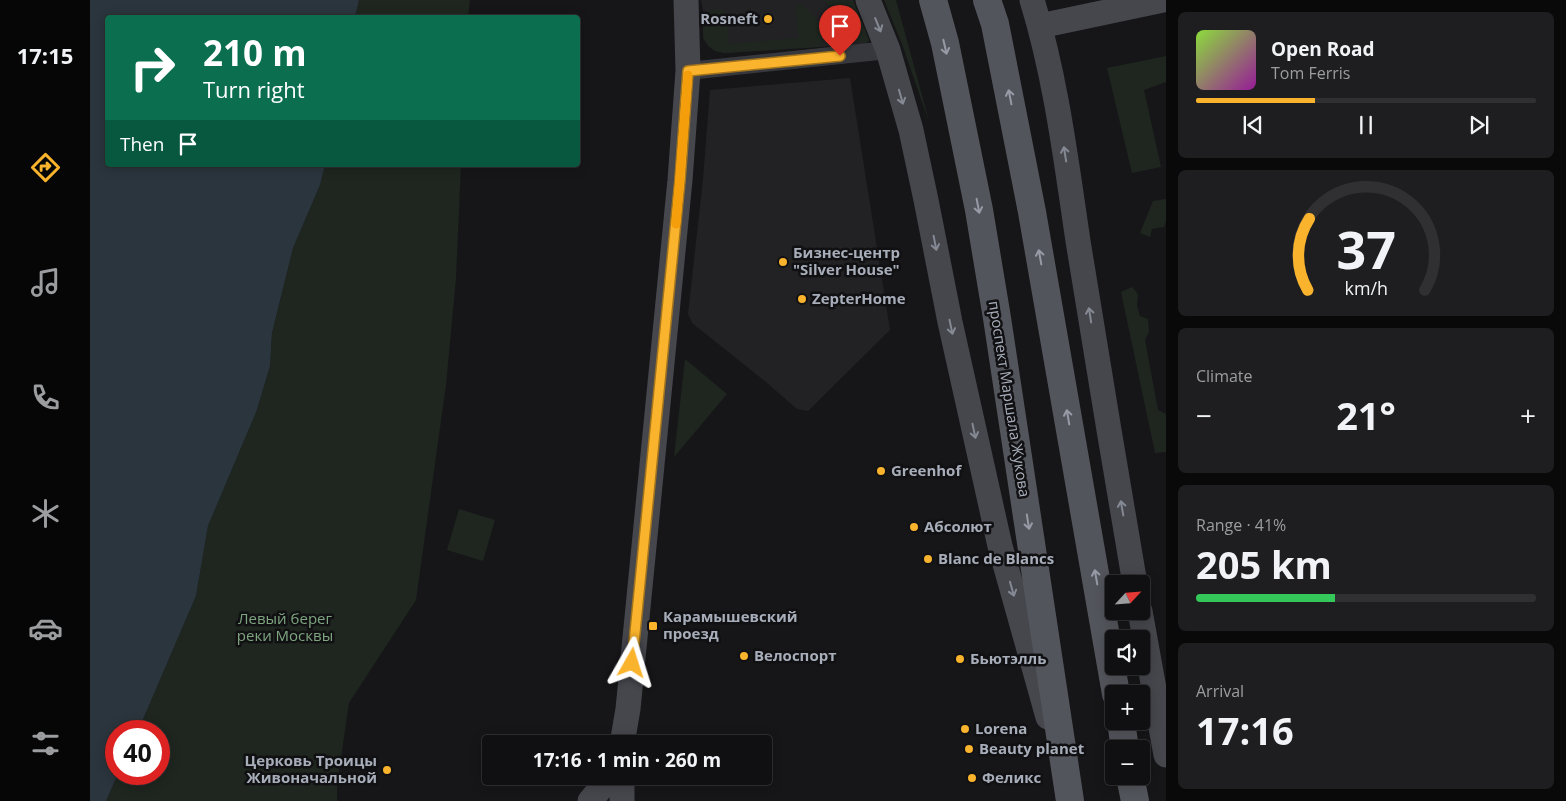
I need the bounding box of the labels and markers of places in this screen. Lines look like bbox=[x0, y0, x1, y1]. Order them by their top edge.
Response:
pin bbox=[819, 5, 861, 56]
place label: Rosneft bbox=[700, 8, 758, 28]
marker: Rosneft bbox=[762, 13, 774, 25]
place label: Бизнес-центр "Silver House" bbox=[793, 242, 900, 279]
marker: Бизнес-центр "Silver House" bbox=[777, 256, 789, 268]
place label: ZepterHome bbox=[812, 288, 906, 308]
marker: ZepterHome bbox=[796, 293, 808, 305]
place label: Greenhof bbox=[891, 460, 962, 480]
marker: Greenhof bbox=[875, 465, 887, 477]
place label: Абсолют bbox=[924, 516, 992, 536]
marker: Абсолют bbox=[908, 521, 920, 533]
place label: Blanc de Blancs bbox=[938, 548, 1054, 568]
marker: Blanc de Blancs bbox=[922, 553, 934, 565]
place label: Карамышевский проезд bbox=[663, 606, 798, 643]
marker: Карамышевский проезд bbox=[647, 620, 659, 632]
place label: Велоспорт bbox=[754, 645, 836, 665]
place label: Бьютэлль bbox=[970, 648, 1046, 668]
marker: Велоспорт bbox=[738, 650, 750, 662]
marker: Бьютэлль bbox=[954, 653, 966, 665]
place label: Lorena bbox=[975, 718, 1027, 738]
marker: Lorena bbox=[959, 723, 971, 735]
place label: Beauty planet bbox=[979, 738, 1085, 758]
marker: Beauty planet bbox=[963, 743, 975, 755]
place label: Церковь Троицы Живоначальной bbox=[244, 750, 377, 787]
marker: Церковь Троицы Живоначальной bbox=[381, 764, 393, 776]
place label: Феликс bbox=[982, 767, 1042, 787]
marker: Феликс bbox=[966, 772, 978, 784]

